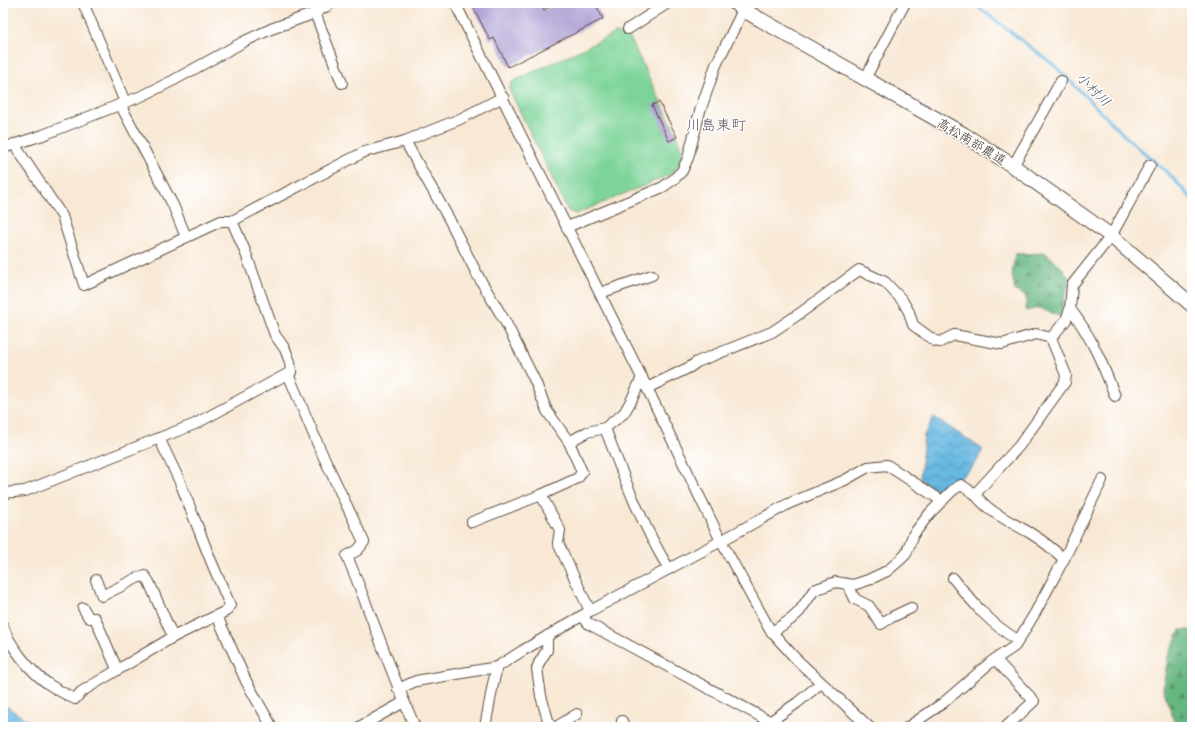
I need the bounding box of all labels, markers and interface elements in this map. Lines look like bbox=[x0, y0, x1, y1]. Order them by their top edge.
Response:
water label: 小村川 bbox=[1072, 67, 1116, 111]
street label: 高松南部農道 bbox=[934, 113, 1010, 169]
district label: 川島東町 bbox=[686, 114, 747, 135]

